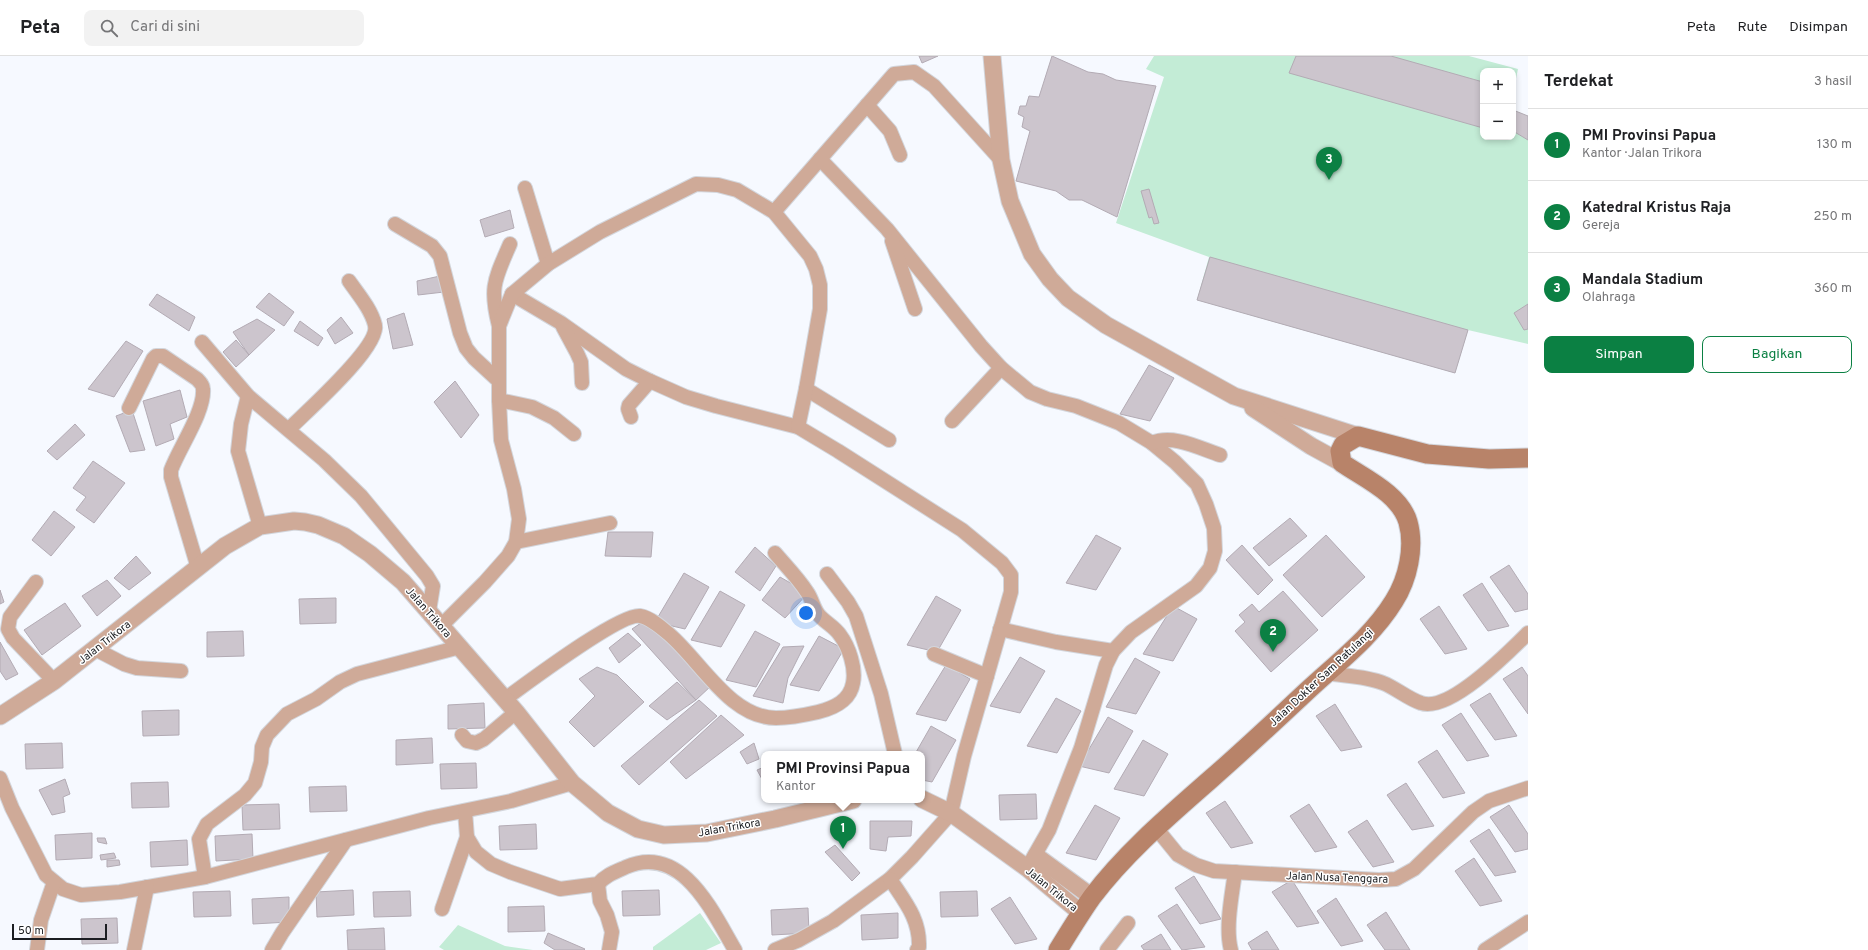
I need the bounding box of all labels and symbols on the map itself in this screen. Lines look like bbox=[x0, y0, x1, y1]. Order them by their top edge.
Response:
pin: 3 bbox=[1316, 147, 1342, 180]
street label: Jalan Trikora bbox=[402, 584, 454, 641]
your location bbox=[796, 603, 816, 623]
street label: Jalan Trikora bbox=[76, 618, 134, 668]
pin: 2 bbox=[1260, 619, 1286, 652]
street label: Jalan Dokter Sam Ratulangi bbox=[1267, 626, 1377, 730]
street label: Jalan Trikora bbox=[697, 816, 762, 840]
pin: 1 bbox=[830, 816, 856, 849]
street label: Jalan Trikora bbox=[1023, 865, 1080, 915]
street label: Jalan Nusa Tenggara bbox=[1286, 869, 1389, 887]
scale bar bbox=[12, 922, 107, 941]

